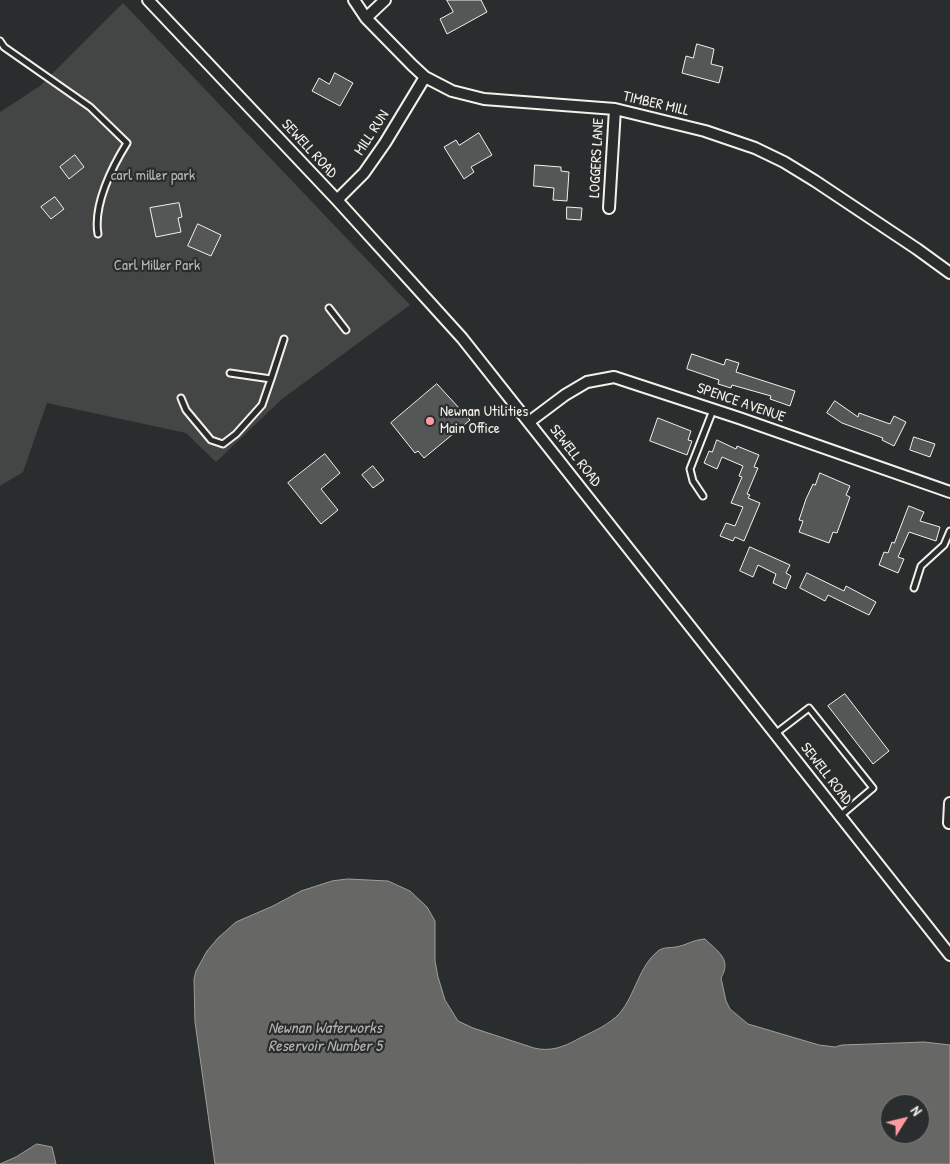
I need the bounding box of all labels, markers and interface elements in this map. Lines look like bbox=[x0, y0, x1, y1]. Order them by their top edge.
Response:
street label: TIMBER MILL bbox=[621, 88, 691, 120]
street label: MILL RUN bbox=[351, 107, 393, 159]
street label: SEWELL ROAD bbox=[277, 116, 341, 182]
street label: LOGGERS LANE bbox=[586, 118, 608, 198]
park label: carl miller park bbox=[111, 167, 195, 185]
park label: Carl Miller Park bbox=[114, 257, 200, 275]
street label: SPENCE AVENUE bbox=[694, 379, 788, 427]
place label: Newnan Utilities Main Office bbox=[440, 403, 528, 438]
marker: Newnan Utilities Main Office bbox=[424, 415, 436, 427]
street label: SEWELL ROAD bbox=[545, 421, 605, 491]
street label: SEWELL ROAD bbox=[796, 739, 856, 809]
water label: Newnan Waterworks Reservoir Number 5 bbox=[268, 1019, 382, 1057]
north arrow bbox=[880, 1094, 930, 1144]
text: N bbox=[907, 1102, 927, 1119]

